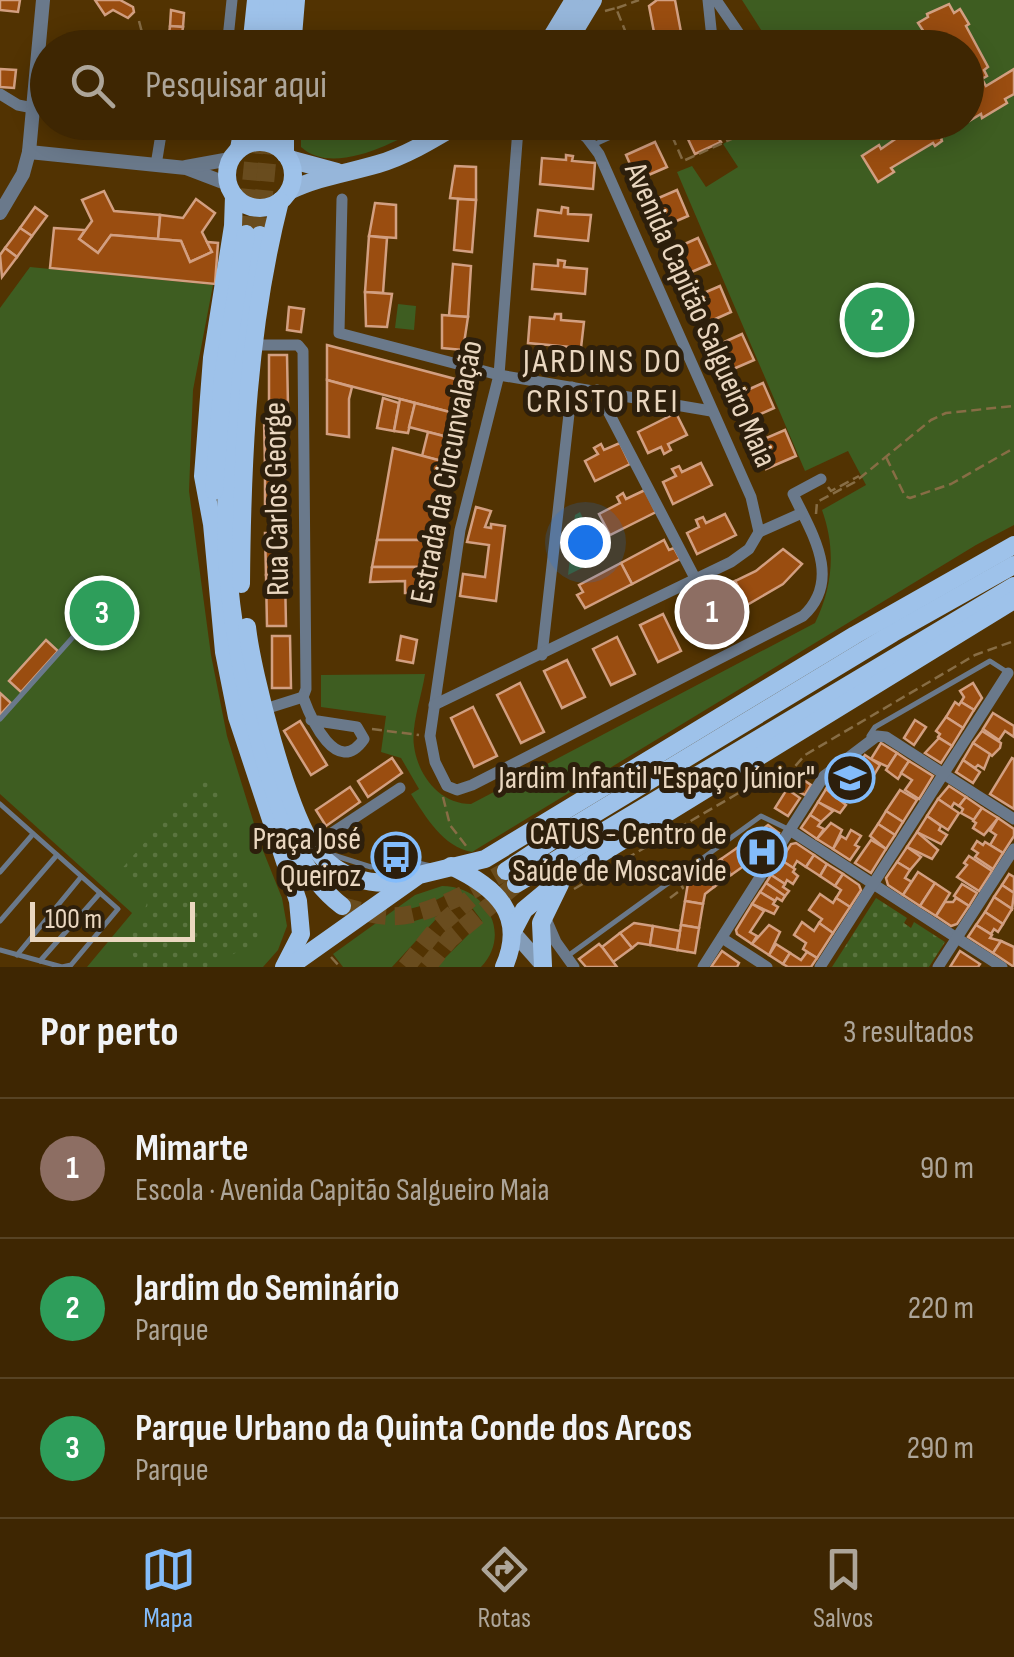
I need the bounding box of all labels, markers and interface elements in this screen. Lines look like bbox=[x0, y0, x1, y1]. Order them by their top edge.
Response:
search box bbox=[30, 30, 984, 140]
icon: search bbox=[65, 58, 120, 113]
text: Pesquisar aqui bbox=[145, 63, 327, 108]
street label: Avenida Capitão Salgueiro Maia bbox=[615, 156, 785, 473]
pin: 2 bbox=[844, 282, 910, 358]
street label: Estrada da Circunvalação bbox=[402, 337, 492, 607]
district label: JARDINS DO CRISTO REI bbox=[522, 340, 683, 423]
street label: Rua Carlos George bbox=[256, 402, 298, 596]
your location bbox=[560, 517, 611, 568]
pin: 1 bbox=[680, 574, 744, 650]
pin: 3 bbox=[70, 576, 134, 650]
school or university icon: Jardim Infantil "Espaço Júnior" bbox=[824, 752, 876, 804]
place label: Jardim Infantil "Espaço Júnior" bbox=[497, 759, 815, 798]
place label: CATUS - Centro de Saúde de Moscavide bbox=[512, 815, 727, 891]
place label: Praça José Queiroz bbox=[253, 820, 361, 896]
hospital icon: CATUS - Centro de Saúde de Moscavide bbox=[736, 826, 788, 878]
bus stop icon: Praça José Queiroz bbox=[370, 831, 422, 883]
scale bar bbox=[30, 897, 195, 941]
text: 100 m bbox=[45, 903, 102, 936]
text: Por perto bbox=[40, 1007, 179, 1058]
text: 3 resultados bbox=[843, 1013, 974, 1052]
text: Mimarte bbox=[135, 1126, 248, 1171]
text: 1 bbox=[66, 1149, 79, 1188]
text: 90 m bbox=[920, 1149, 974, 1188]
text: Escola · Avenida Capitão Salgueiro Maia bbox=[135, 1171, 550, 1210]
text: Jardim do Seminário bbox=[135, 1266, 400, 1311]
text: 2 bbox=[65, 1289, 80, 1328]
text: 220 m bbox=[908, 1289, 974, 1328]
text: Parque bbox=[135, 1311, 209, 1350]
text: Parque Urbano da Quinta Conde dos Arcos bbox=[135, 1406, 692, 1451]
text: 3 bbox=[65, 1429, 80, 1468]
text: 290 m bbox=[907, 1429, 974, 1468]
text: Parque bbox=[135, 1451, 209, 1490]
tab: Mapa bbox=[141, 1542, 196, 1635]
tab: Rotas bbox=[477, 1542, 532, 1635]
tab: Salvos bbox=[813, 1542, 873, 1635]

